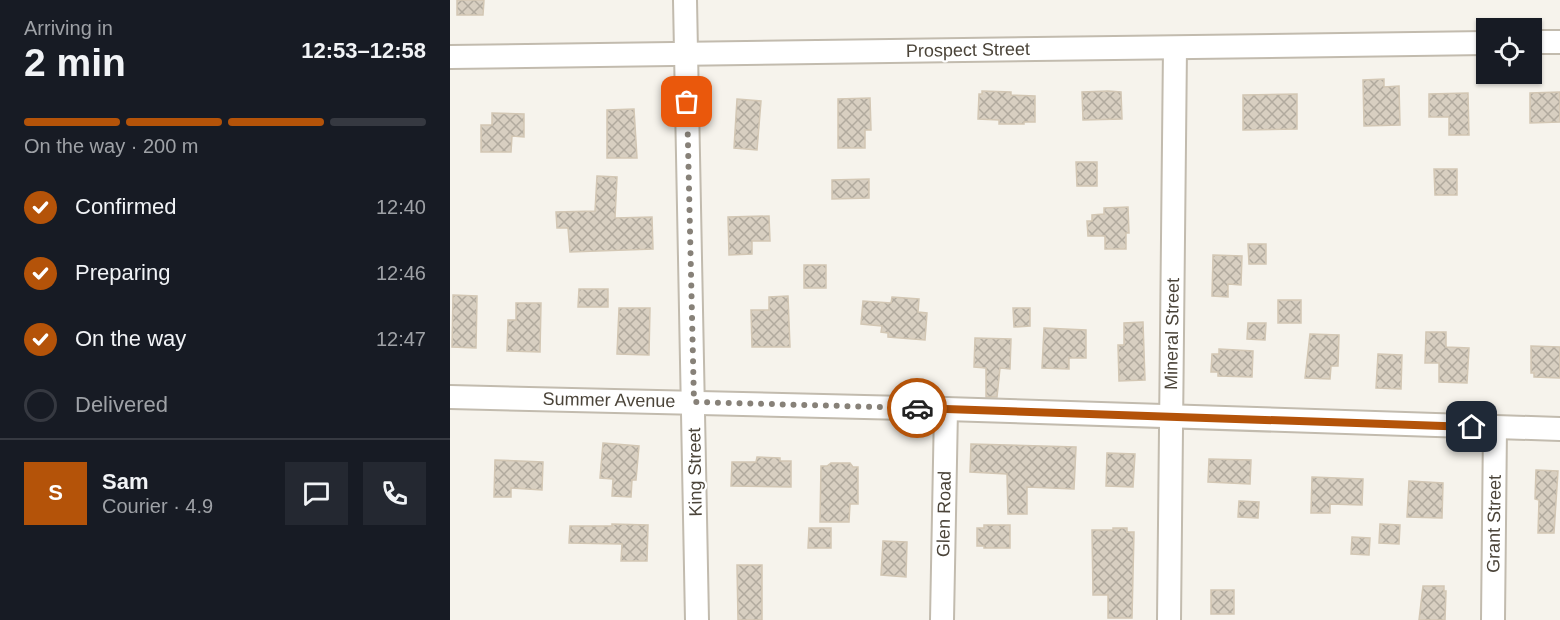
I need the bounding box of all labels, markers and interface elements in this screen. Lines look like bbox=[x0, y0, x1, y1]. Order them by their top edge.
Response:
text: Arriving in bbox=[24, 17, 113, 39]
map controls bbox=[1476, 18, 1542, 84]
button: locate bbox=[1476, 18, 1542, 84]
text: 12:53–12:58 bbox=[301, 38, 426, 63]
street label: Prospect Street bbox=[906, 39, 1030, 61]
text: 2 min bbox=[24, 41, 126, 84]
pin bbox=[661, 76, 712, 127]
icon: bag bbox=[670, 85, 703, 118]
text: On the way · 200 m bbox=[24, 135, 199, 157]
icon: check bbox=[24, 191, 57, 224]
text: Confirmed bbox=[75, 194, 176, 219]
text: 12:40 bbox=[376, 196, 426, 218]
icon: check bbox=[24, 257, 57, 290]
text: Preparing bbox=[75, 260, 170, 285]
text: 12:46 bbox=[376, 262, 426, 284]
street label: Mineral Street bbox=[1161, 278, 1183, 390]
icon: check bbox=[24, 323, 57, 356]
text: On the way bbox=[75, 326, 186, 351]
text: 12:47 bbox=[376, 328, 426, 350]
courier bbox=[887, 378, 947, 438]
street label: Summer Avenue bbox=[542, 389, 676, 411]
text: Delivered bbox=[75, 392, 168, 417]
icon: car bbox=[901, 392, 934, 425]
pin bbox=[1446, 401, 1497, 452]
icon: home bbox=[1455, 410, 1488, 443]
street label: King Street bbox=[684, 427, 706, 517]
button: chat bbox=[285, 462, 348, 525]
button: phone bbox=[363, 462, 426, 525]
text: Sam bbox=[102, 469, 148, 494]
street label: Glen Road bbox=[933, 471, 955, 557]
street label: Grant Street bbox=[1483, 475, 1505, 573]
text: S bbox=[48, 480, 63, 505]
text: Courier · 4.9 bbox=[102, 495, 213, 517]

